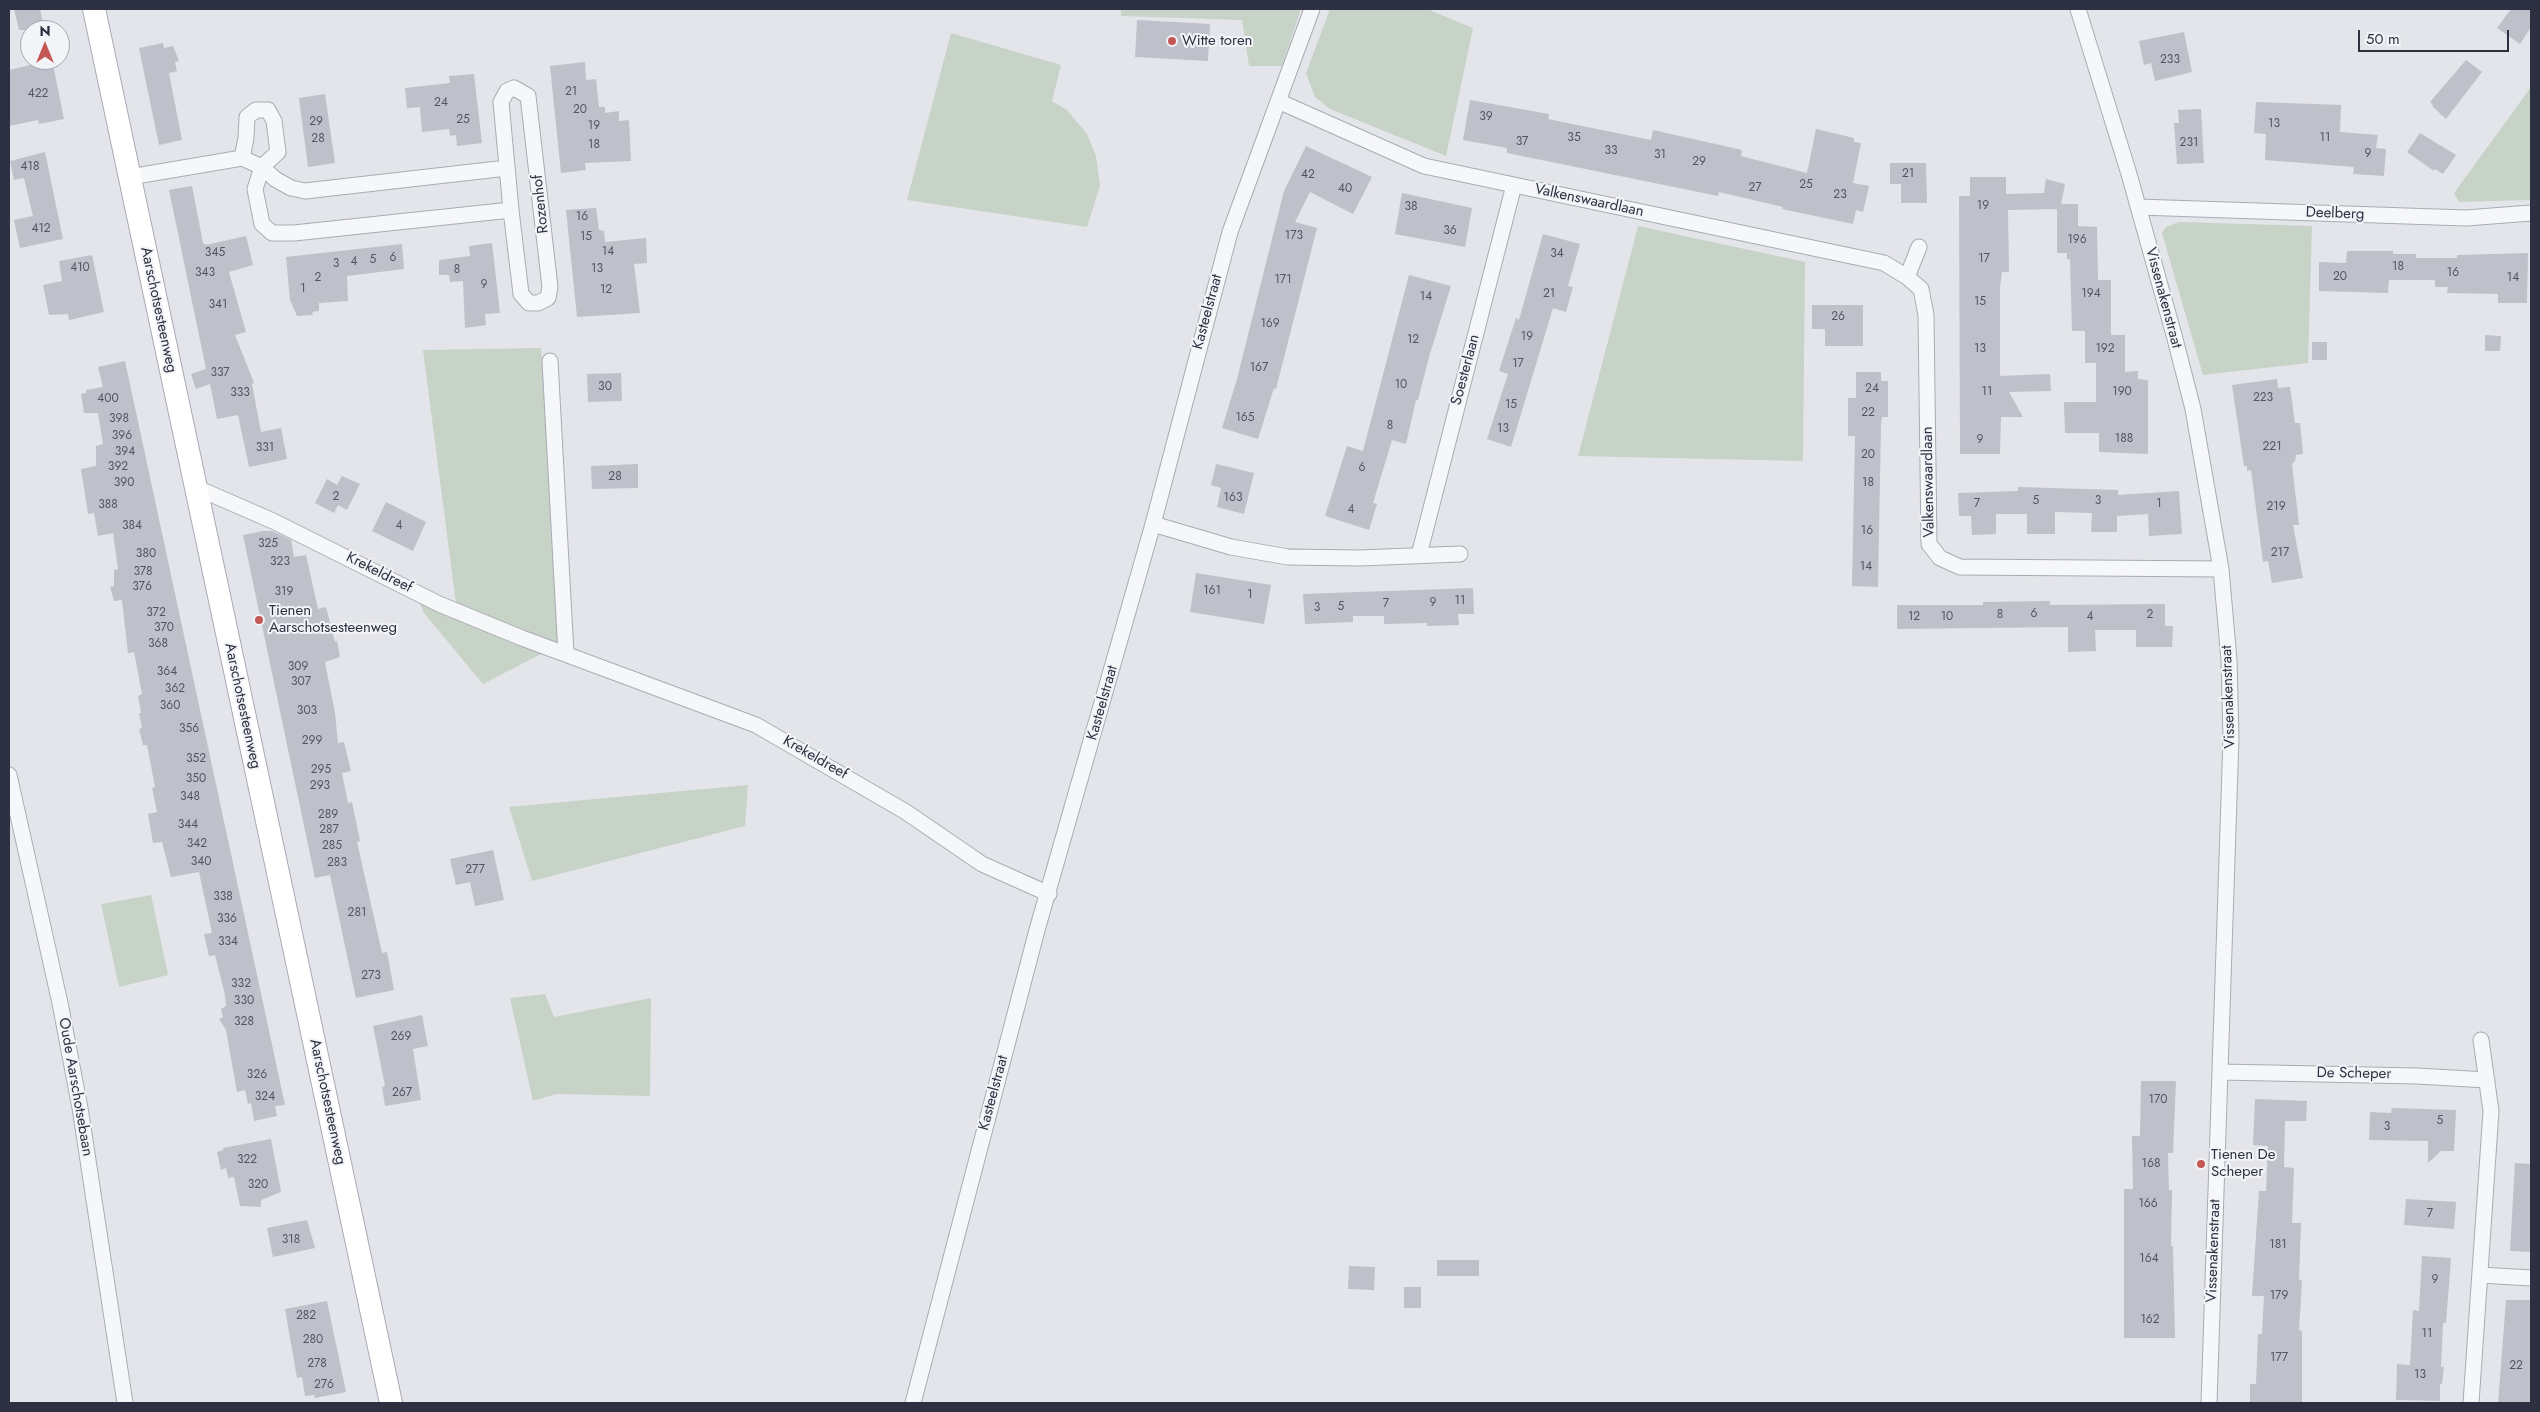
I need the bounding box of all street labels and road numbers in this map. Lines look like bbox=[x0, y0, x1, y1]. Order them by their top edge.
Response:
street label: Rozenhof bbox=[529, 174, 553, 234]
street label: Valkenswaardlaan bbox=[1533, 181, 1645, 221]
street label: Deelberg bbox=[2305, 204, 2365, 224]
street label: Aarschotsesteenweg bbox=[136, 246, 180, 374]
street label: Vissenakenstraat bbox=[2141, 246, 2185, 350]
street label: Kasteelstraat bbox=[1189, 272, 1227, 352]
street label: Soesterlaan bbox=[1448, 333, 1484, 407]
street label: Valkenswaardlaan bbox=[1919, 426, 1939, 538]
street label: Krekeldreef bbox=[343, 549, 415, 597]
street label: Aarschotsesteenweg bbox=[220, 642, 264, 770]
street label: Vissenakenstraat bbox=[2218, 645, 2240, 749]
street label: Kasteelstraat bbox=[1084, 663, 1122, 743]
street label: Krekeldreef bbox=[779, 732, 851, 784]
street label: Oude Aarschotsebaan bbox=[54, 1016, 96, 1158]
street label: Aarschotsesteenweg bbox=[305, 1038, 349, 1166]
street label: Kasteelstraat bbox=[975, 1053, 1013, 1133]
street label: De Scheper bbox=[2316, 1064, 2392, 1084]
street label: Vissenakenstraat bbox=[2203, 1199, 2225, 1303]

